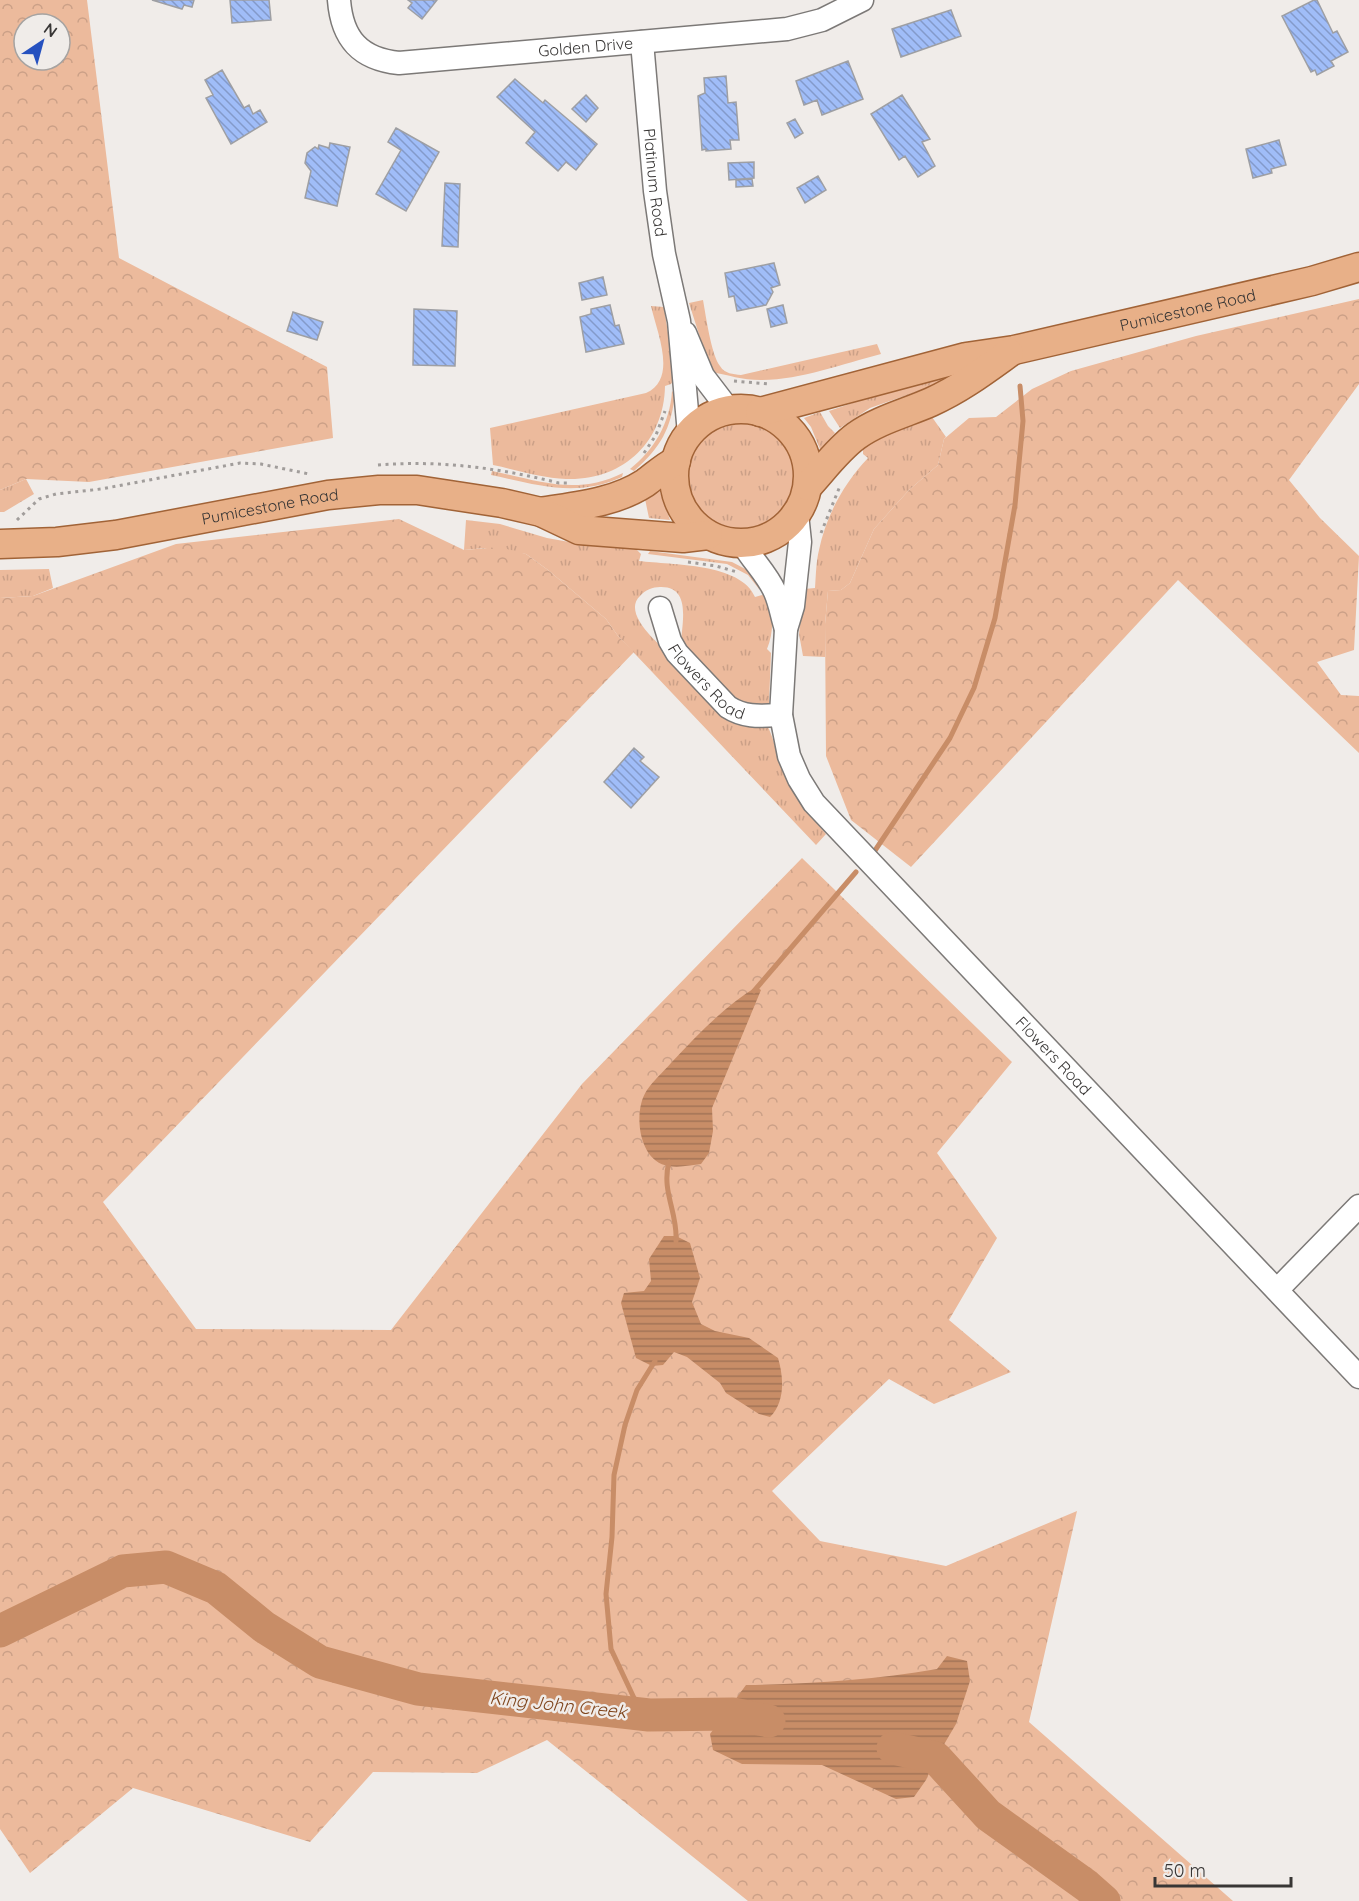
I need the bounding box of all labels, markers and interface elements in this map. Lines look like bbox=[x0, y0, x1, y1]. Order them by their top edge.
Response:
north arrow bbox=[12, 12, 72, 72]
text: N bbox=[40, 18, 61, 41]
street label: Golden Drive bbox=[537, 33, 634, 61]
street label: Platinum Road bbox=[640, 127, 671, 238]
street label: Pumicestone Road bbox=[1118, 284, 1258, 335]
street label: Pumicestone Road bbox=[200, 484, 339, 529]
street label: Flowers Road bbox=[664, 640, 748, 724]
street label: Flowers Road bbox=[1012, 1012, 1096, 1099]
water label: King John Creek bbox=[488, 1686, 629, 1723]
scale bar bbox=[1155, 1850, 1292, 1888]
text: 50 m bbox=[1164, 1859, 1206, 1882]

